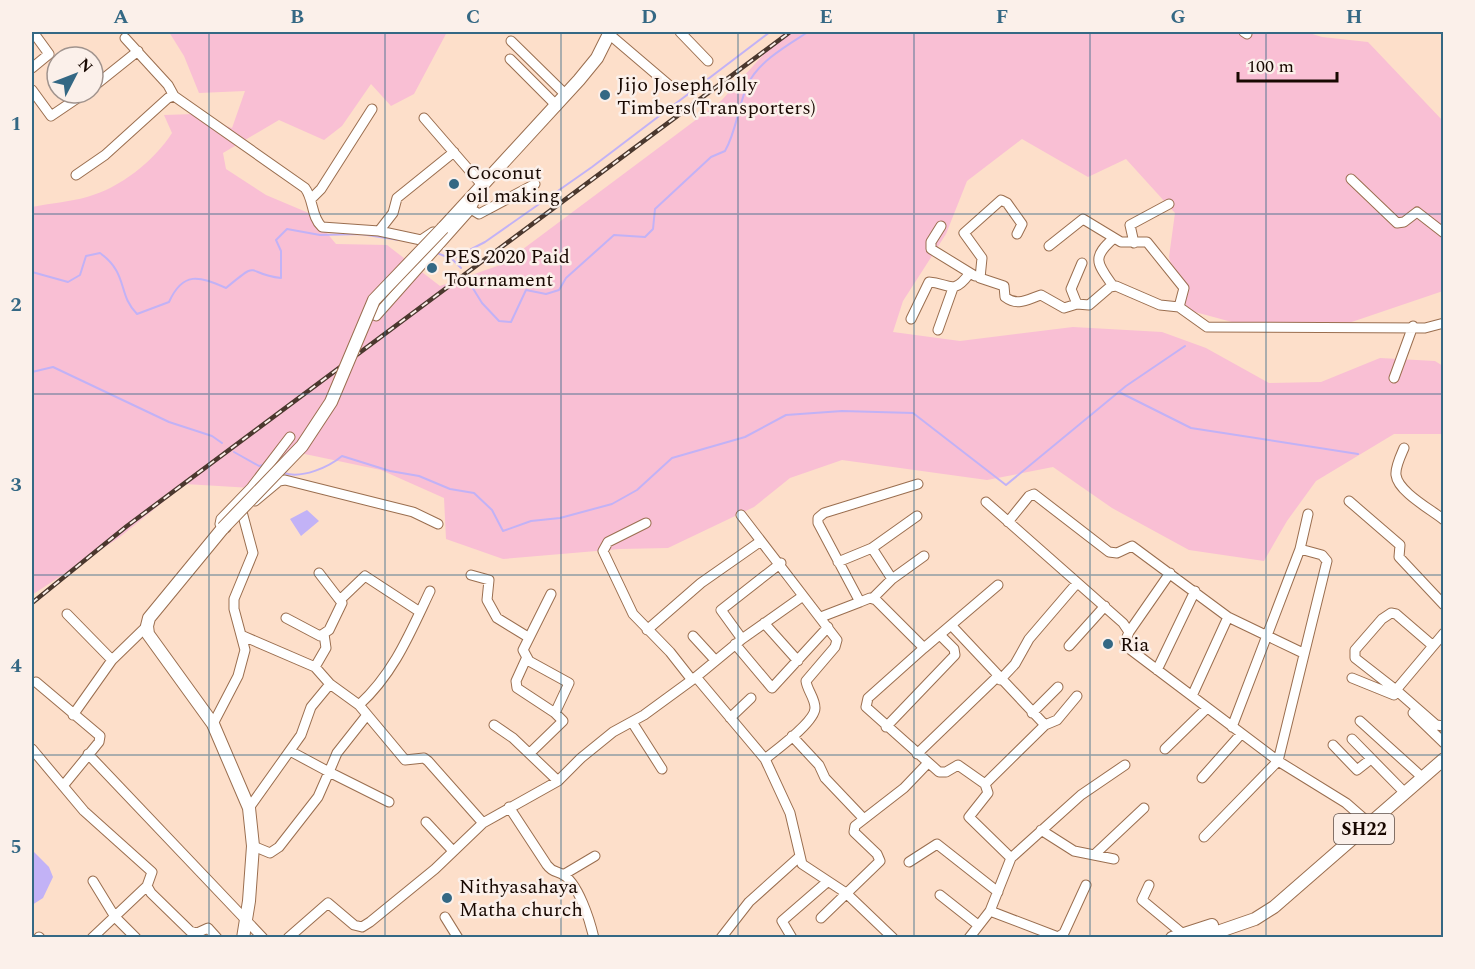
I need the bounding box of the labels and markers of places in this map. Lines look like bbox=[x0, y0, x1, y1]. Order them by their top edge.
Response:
place label: Jijo Joseph Jolly Timbers(Transporters) bbox=[617, 70, 816, 123]
marker: Jijo Joseph Jolly Timbers(Transporters) bbox=[598, 88, 612, 102]
place label: Coconut oil making bbox=[466, 158, 560, 211]
marker: Coconut oil making bbox=[447, 177, 461, 191]
place label: PES 2020 Paid Tournament bbox=[444, 242, 570, 295]
marker: PES 2020 Paid Tournament bbox=[425, 261, 439, 275]
place label: Ria bbox=[1120, 630, 1149, 660]
marker: Ria bbox=[1101, 637, 1115, 651]
place label: Nithyasahaya Matha church bbox=[459, 872, 583, 925]
marker: Nithyasahaya Matha church bbox=[440, 891, 454, 905]

